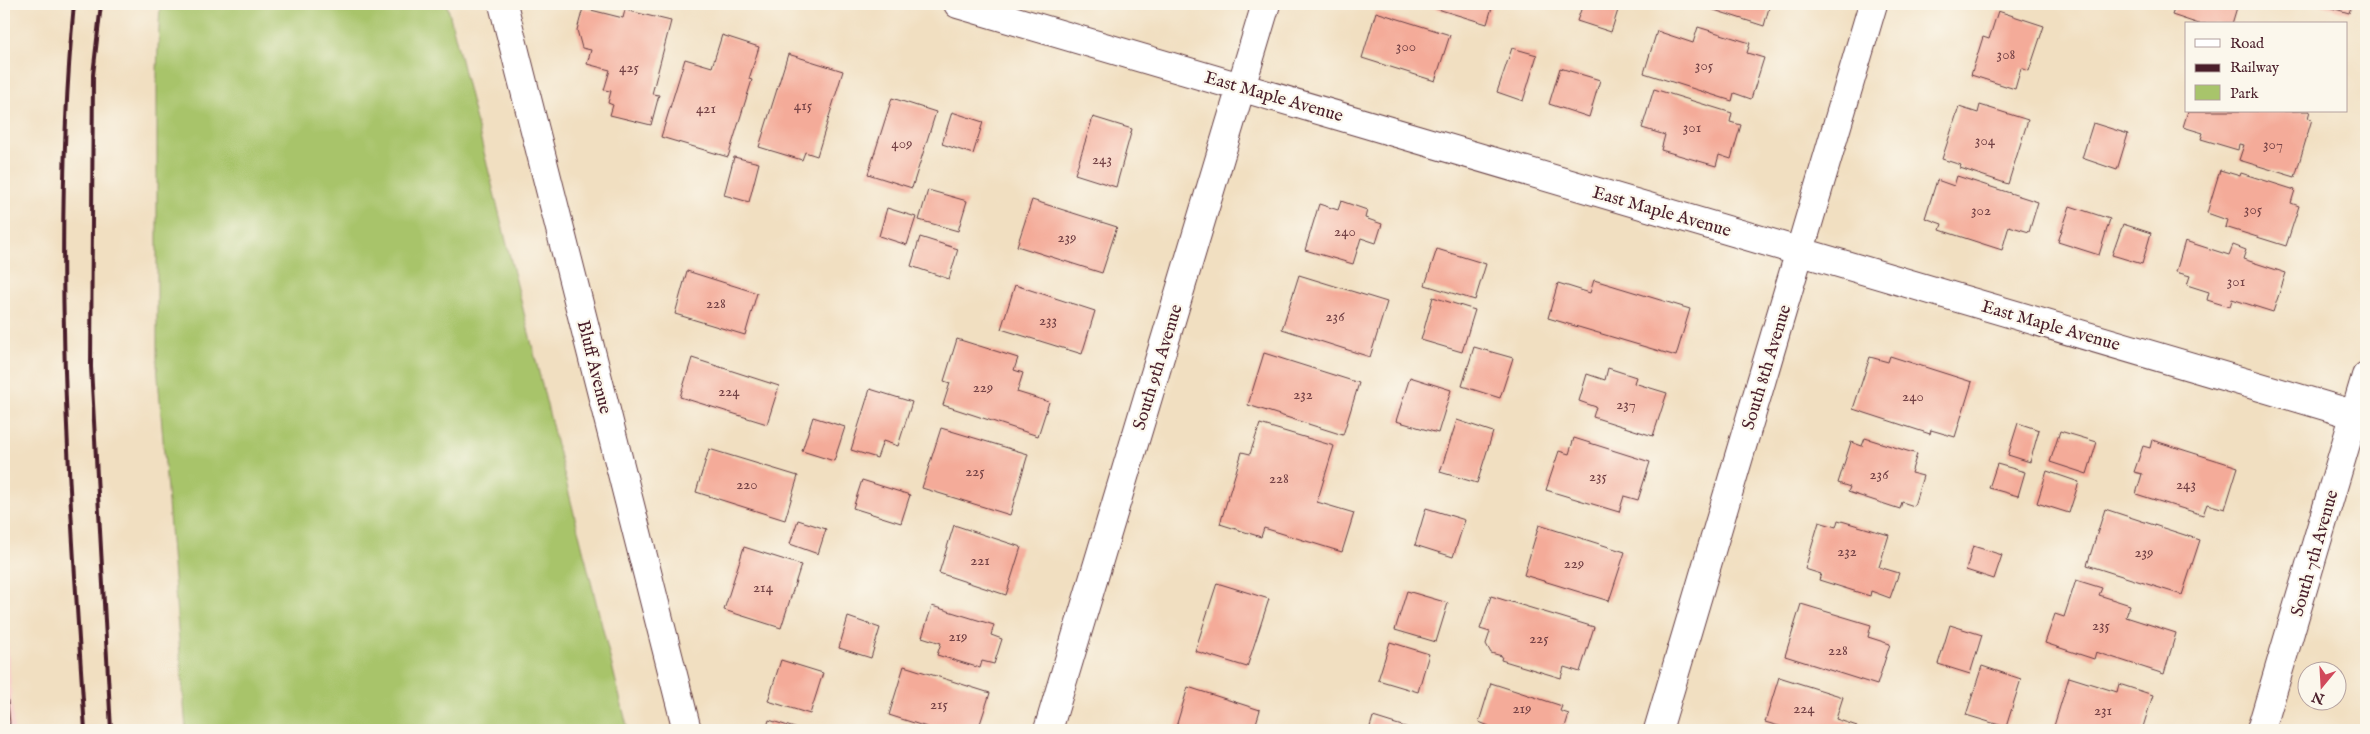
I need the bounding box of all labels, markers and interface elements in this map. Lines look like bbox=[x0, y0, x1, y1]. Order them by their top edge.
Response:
legend bbox=[2185, 22, 2348, 112]
text: Road bbox=[2230, 34, 2265, 53]
house number: 300 bbox=[1396, 37, 1416, 56]
house number: 308 bbox=[1997, 45, 2016, 64]
house number: 305 bbox=[1695, 56, 1714, 75]
house number: 425 bbox=[619, 58, 639, 77]
text: Railway bbox=[2230, 58, 2280, 77]
street label: East Maple Avenue bbox=[1202, 67, 1346, 128]
text: Park bbox=[2230, 84, 2260, 103]
house number: 415 bbox=[794, 96, 813, 115]
house number: 421 bbox=[696, 99, 716, 118]
house number: 301 bbox=[1683, 118, 1701, 137]
house number: 304 bbox=[1975, 131, 1996, 150]
house number: 409 bbox=[891, 134, 913, 153]
house number: 307 bbox=[2263, 135, 2283, 154]
house number: 243 bbox=[1092, 150, 1112, 169]
street label: East Maple Avenue bbox=[1590, 182, 1734, 243]
house number: 305 bbox=[2244, 200, 2263, 219]
house number: 302 bbox=[1971, 201, 1991, 220]
house number: 240 bbox=[1334, 222, 1356, 241]
house number: 239 bbox=[1057, 228, 1077, 247]
house number: 301 bbox=[2227, 272, 2245, 291]
house number: 228 bbox=[706, 294, 726, 313]
street label: East Maple Avenue bbox=[1979, 296, 2123, 357]
street label: South 9th Avenue bbox=[1128, 302, 1189, 433]
street label: South 8th Avenue bbox=[1737, 302, 1797, 433]
house number: 236 bbox=[1326, 307, 1345, 326]
house number: 233 bbox=[1039, 311, 1057, 330]
street label: Bluff Avenue bbox=[571, 318, 616, 417]
house number: 229 bbox=[973, 378, 993, 397]
house number: 224 bbox=[718, 382, 740, 401]
house number: 232 bbox=[1293, 385, 1313, 404]
house number: 240 bbox=[1902, 387, 1924, 406]
house number: 237 bbox=[1616, 395, 1636, 414]
house number: 225 bbox=[965, 462, 985, 481]
house number: 236 bbox=[1870, 465, 1889, 484]
house number: 235 bbox=[1589, 467, 1608, 486]
house number: 228 bbox=[1269, 469, 1289, 488]
house number: 220 bbox=[736, 475, 758, 494]
house number: 243 bbox=[2176, 475, 2196, 494]
street label: South 7th Avenue bbox=[2286, 487, 2345, 620]
house number: 232 bbox=[1837, 542, 1857, 561]
house number: 239 bbox=[2134, 543, 2154, 562]
house number: 221 bbox=[970, 551, 990, 570]
house number: 229 bbox=[1564, 554, 1584, 573]
house number: 214 bbox=[753, 578, 774, 597]
house number: 235 bbox=[2092, 616, 2111, 635]
house number: 219 bbox=[948, 627, 968, 646]
house number: 225 bbox=[1529, 629, 1549, 648]
house number: 228 bbox=[1828, 641, 1848, 660]
north arrow bbox=[2298, 662, 2348, 712]
text: N bbox=[2310, 687, 2328, 708]
house number: 215 bbox=[930, 695, 949, 714]
house number: 219 bbox=[1512, 699, 1532, 718]
house number: 224 bbox=[1793, 699, 1815, 718]
house number: 231 bbox=[2094, 701, 2112, 720]

